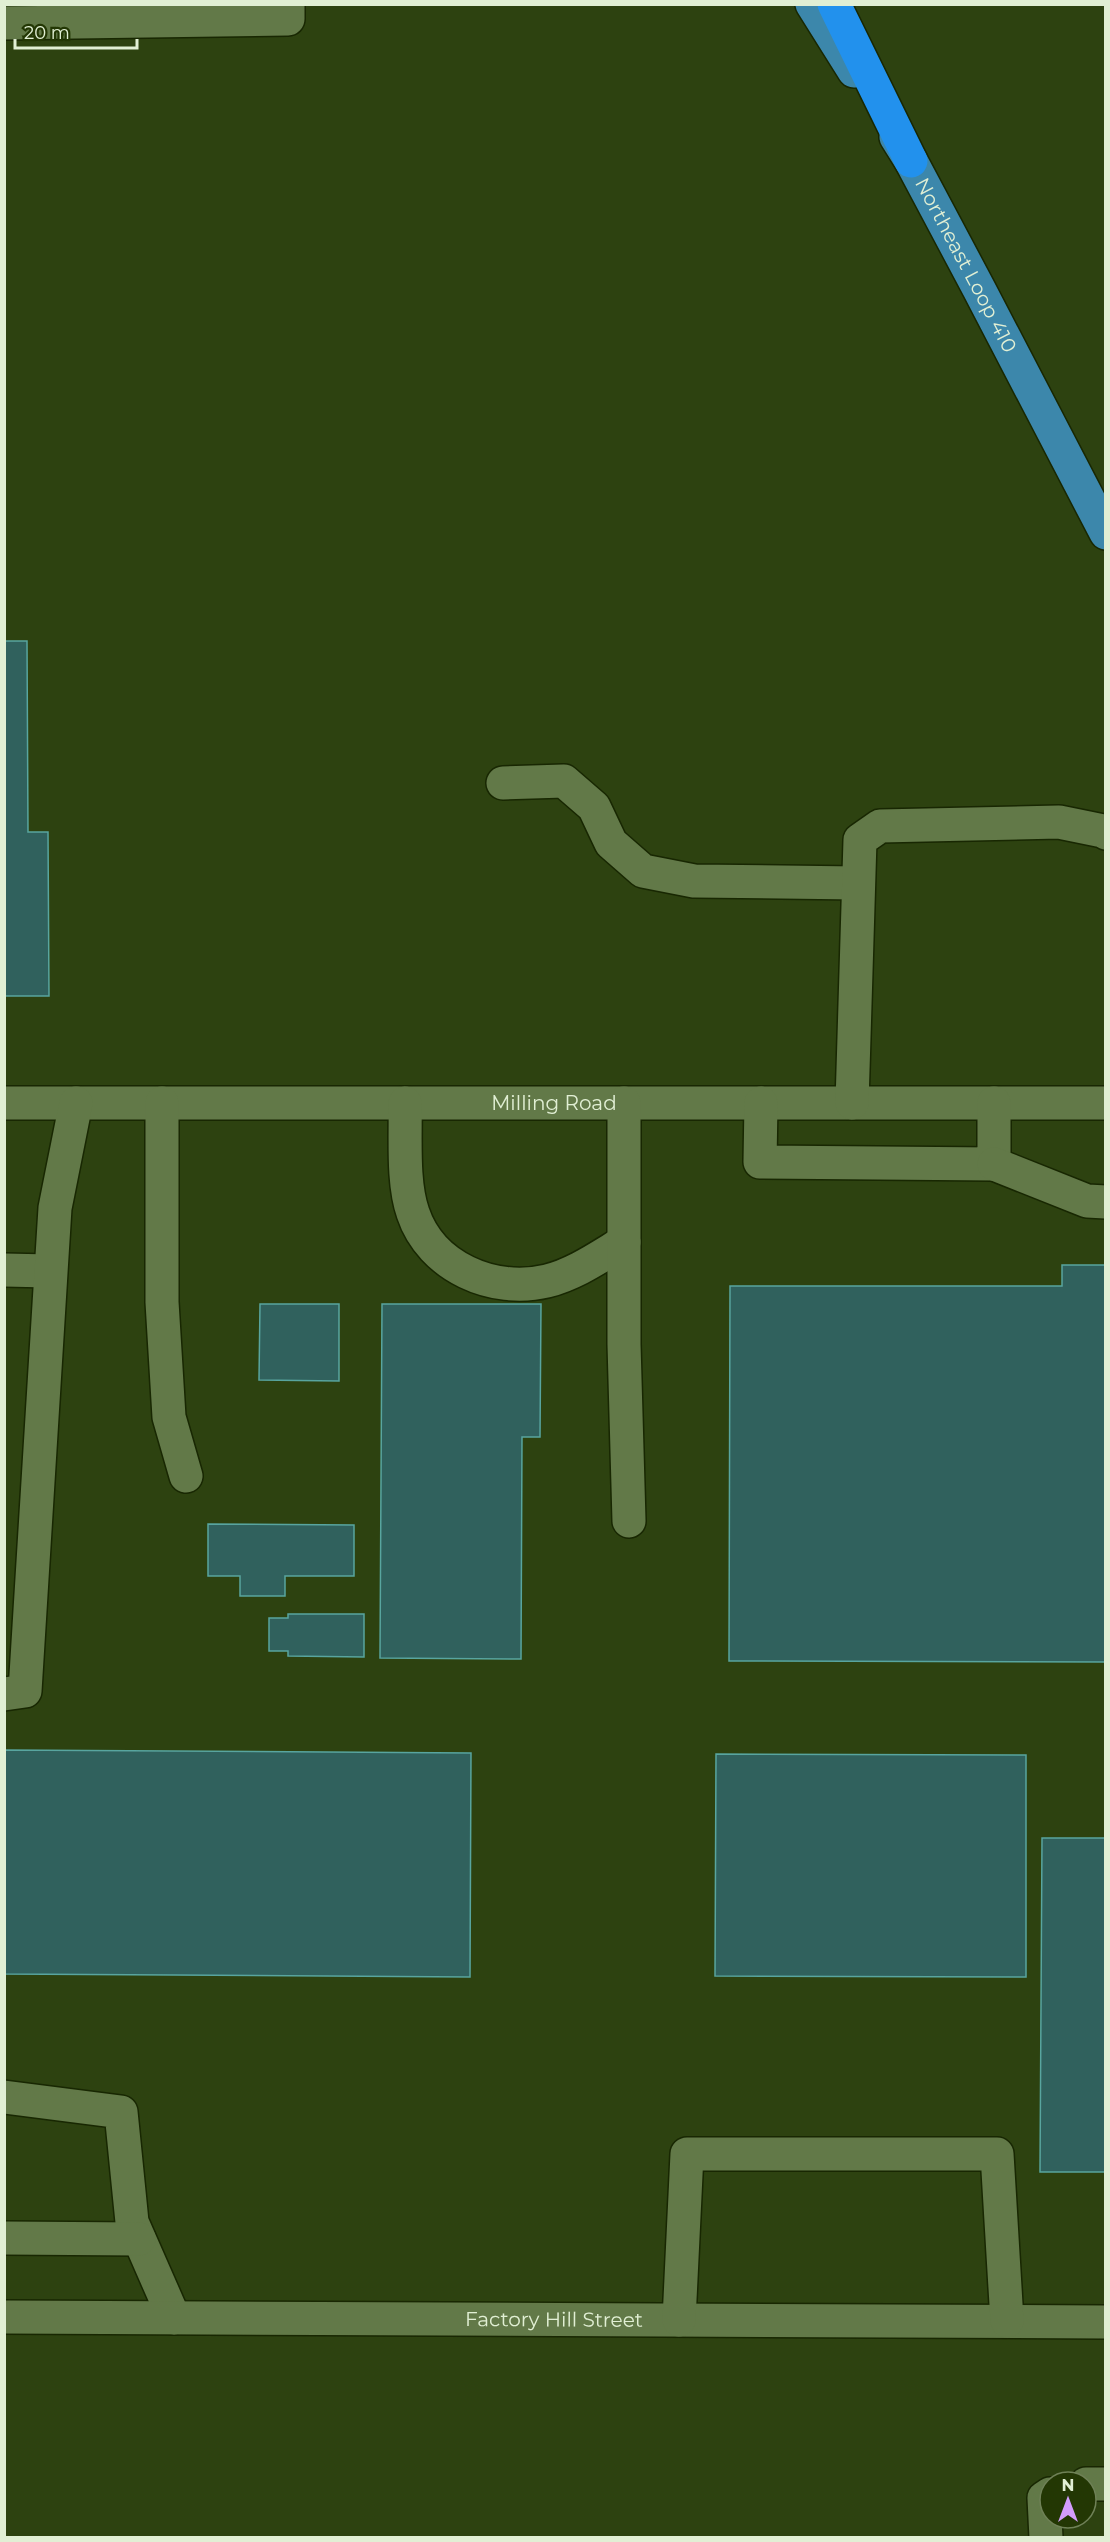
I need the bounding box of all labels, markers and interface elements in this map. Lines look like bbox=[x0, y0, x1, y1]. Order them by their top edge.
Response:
scale bar bbox=[15, 12, 136, 50]
text: 20 m bbox=[24, 22, 70, 44]
street label: Northeast Loop 410 bbox=[910, 174, 1022, 357]
street label: Milling Road bbox=[491, 1091, 617, 1115]
street label: Factory Hill Street bbox=[465, 2307, 643, 2332]
north arrow bbox=[1038, 2470, 1098, 2530]
text: N bbox=[1062, 2476, 1074, 2495]

